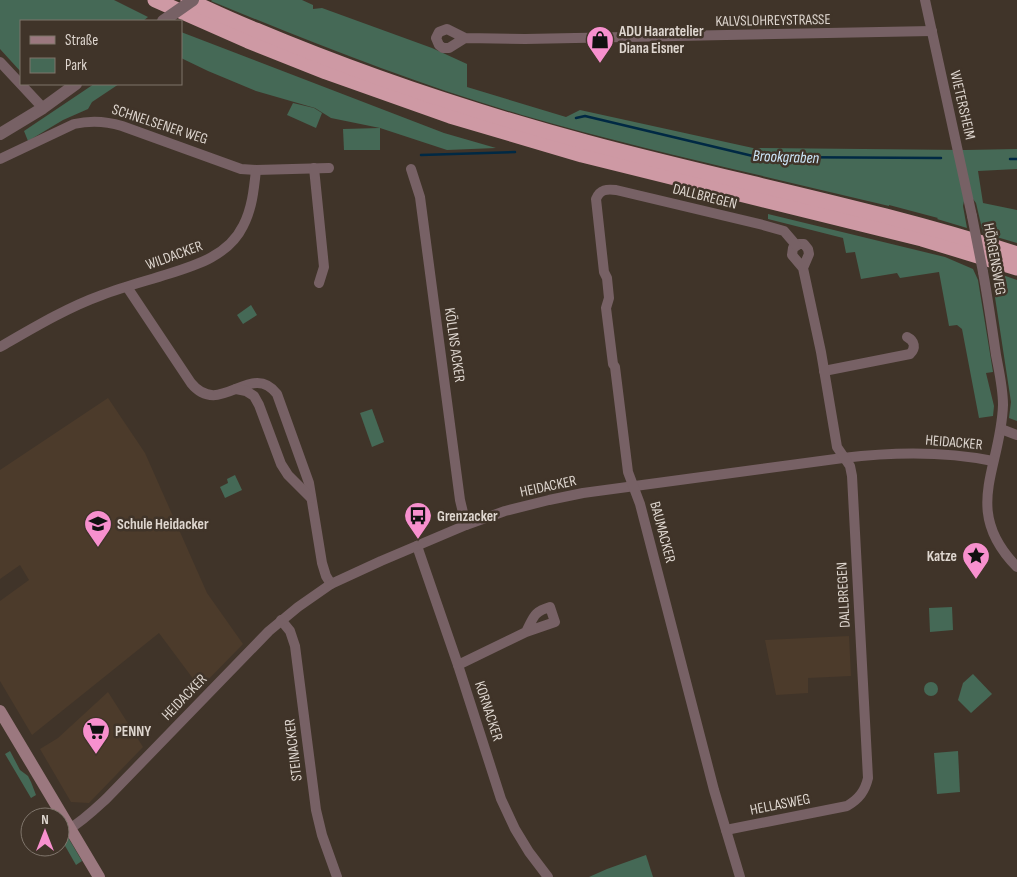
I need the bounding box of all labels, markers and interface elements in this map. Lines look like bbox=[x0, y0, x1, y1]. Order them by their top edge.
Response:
street label: KALVSLOHREYSTRASSE bbox=[715, 10, 831, 31]
legend bbox=[20, 20, 182, 85]
place label: ADU Haaratelier Diana Eisner bbox=[618, 22, 704, 58]
shop icon: ADU Haaratelier Diana Eisner bbox=[585, 25, 615, 64]
text: Straße bbox=[65, 31, 98, 50]
text: Park bbox=[65, 56, 87, 75]
street label: WIETERSHEIM bbox=[945, 69, 980, 142]
street label: SCHNELSENER WEG bbox=[110, 100, 210, 149]
water label: Brookgraben bbox=[752, 147, 820, 168]
street label: DALLBREGEN bbox=[671, 179, 739, 214]
street label: HÖRGENSWEG bbox=[979, 222, 1010, 297]
street label: WILDACKER bbox=[143, 236, 205, 274]
street label: KÖLLNS ACKER bbox=[440, 307, 469, 384]
street label: HEIDACKER bbox=[925, 431, 983, 454]
street label: HEIDACKER bbox=[518, 471, 578, 502]
street label: BAUMACKER bbox=[645, 499, 680, 565]
bus stop icon: Grenzacker bbox=[403, 501, 433, 540]
place label: Grenzacker bbox=[437, 507, 498, 526]
school or university icon: Schule Heidacker bbox=[83, 509, 113, 548]
place label: Schule Heidacker bbox=[117, 515, 209, 534]
place icon: Katze bbox=[961, 541, 991, 580]
place label: Katze bbox=[927, 547, 957, 566]
street label: DALLBREGEN bbox=[832, 562, 855, 628]
street label: HEIDACKER bbox=[158, 670, 211, 725]
street label: KORNACKER bbox=[470, 679, 507, 744]
supermarket icon: PENNY bbox=[81, 716, 111, 755]
street label: STEINACKER bbox=[280, 718, 307, 782]
place label: PENNY bbox=[115, 722, 151, 741]
street label: HELLASWEG bbox=[748, 789, 812, 820]
north arrow bbox=[20, 807, 70, 857]
text: N bbox=[41, 811, 49, 828]

